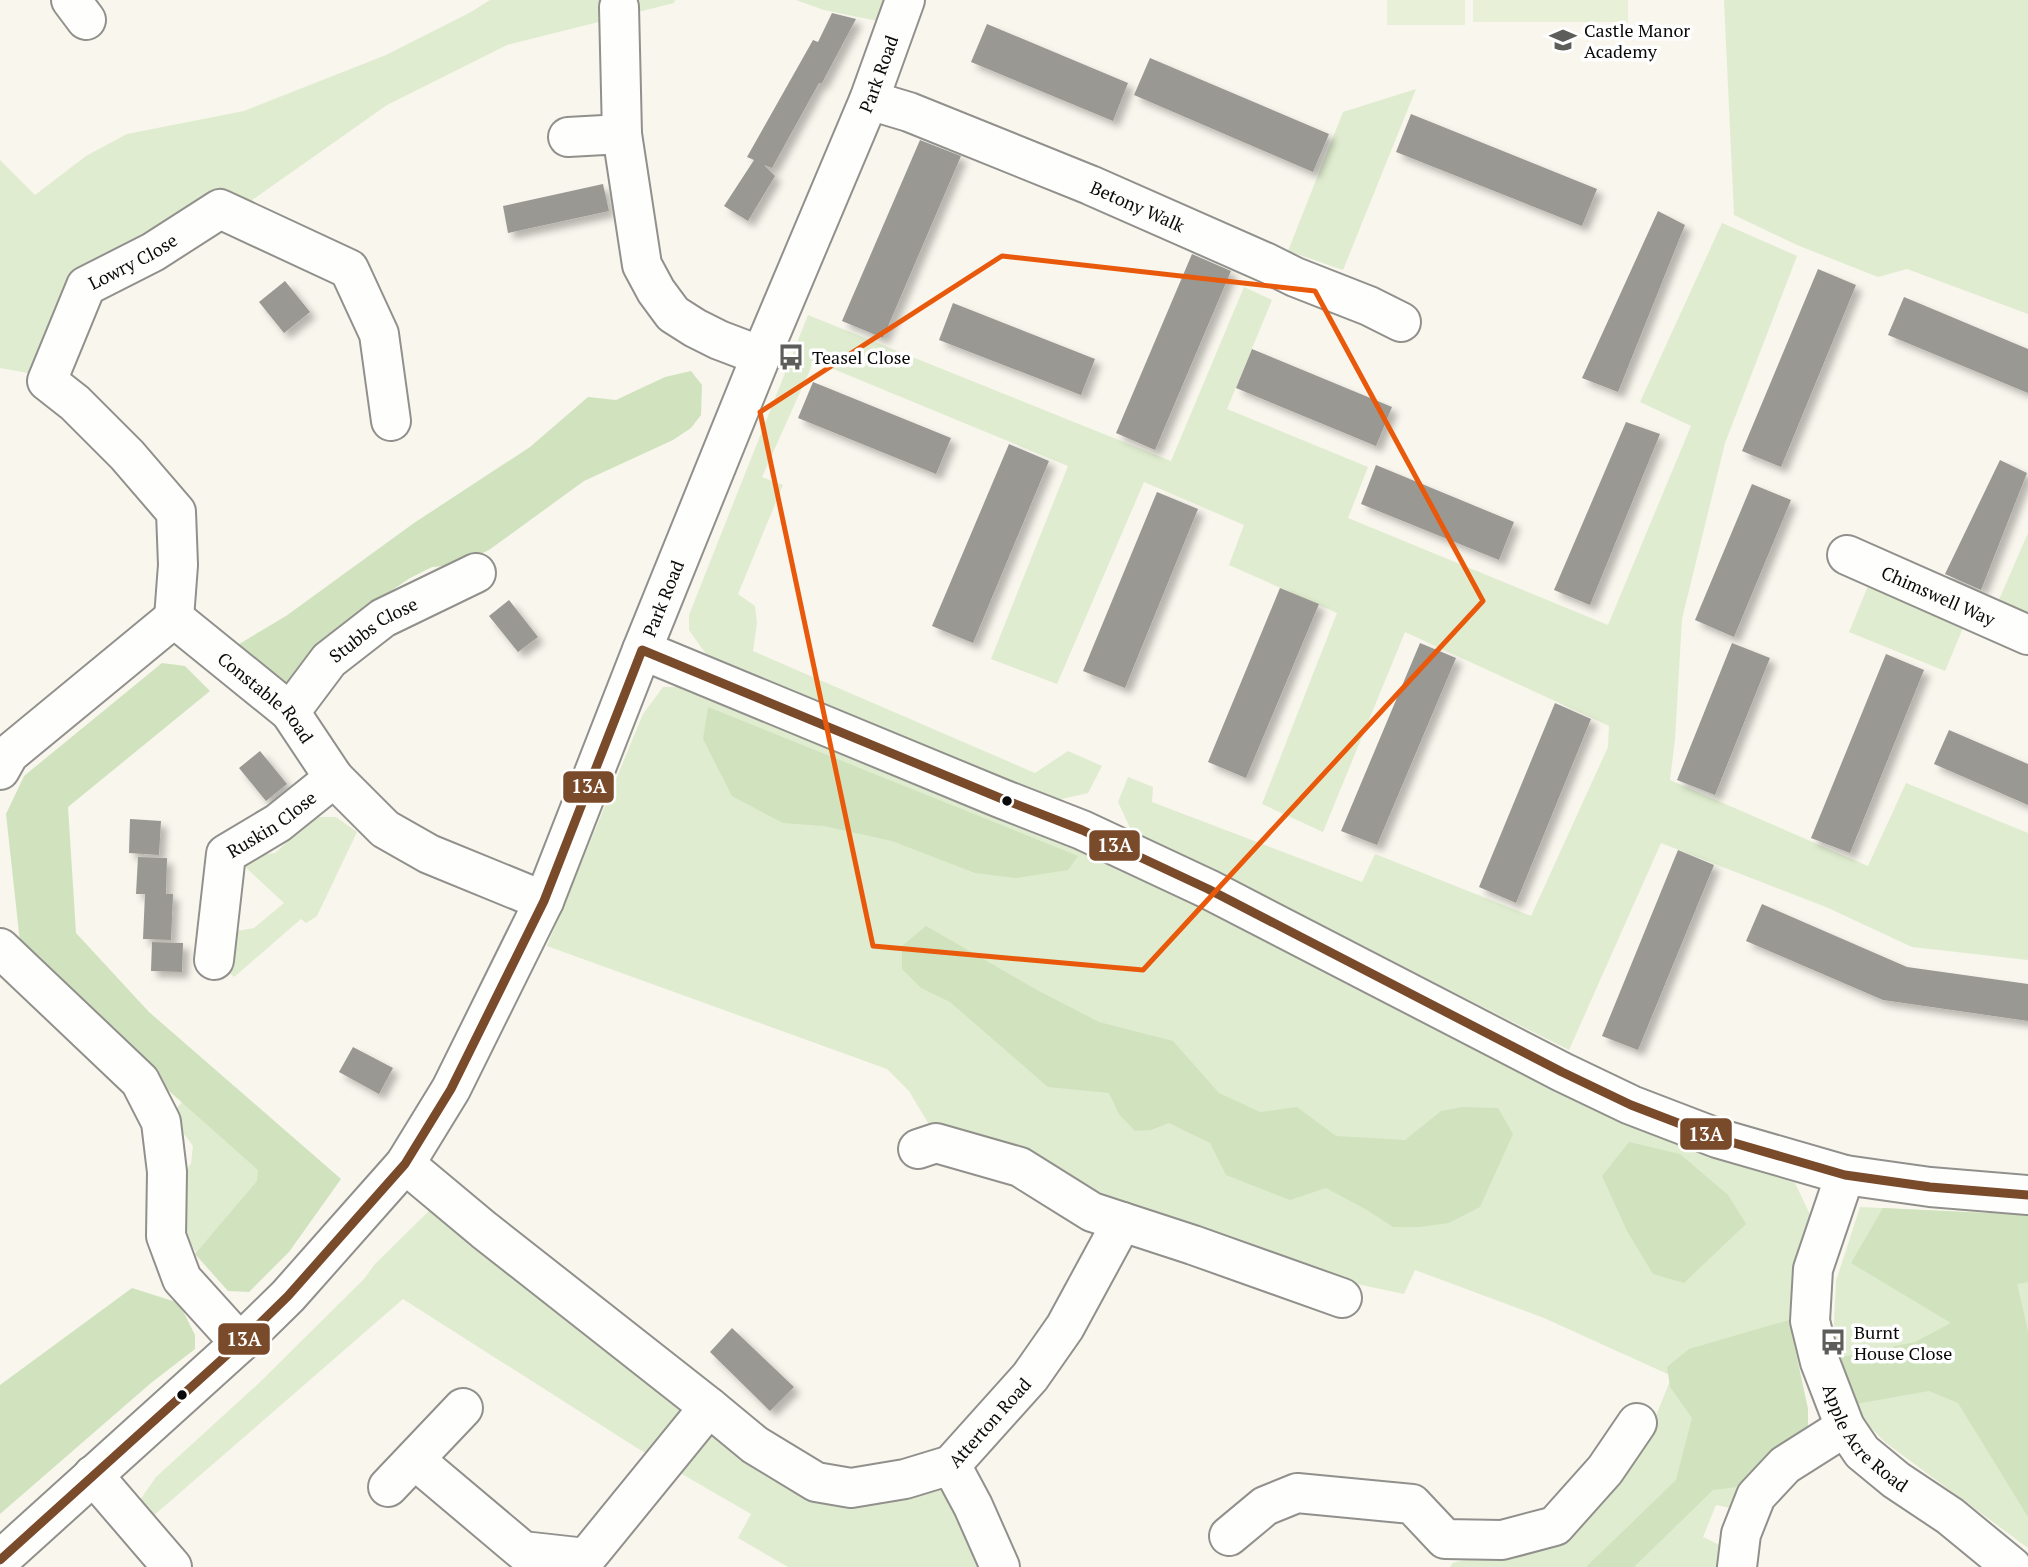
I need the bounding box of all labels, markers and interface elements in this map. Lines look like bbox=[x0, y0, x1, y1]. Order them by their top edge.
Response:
place label: Castle Manor Academy bbox=[1584, 18, 1690, 63]
school or university icon: Castle Manor Academy bbox=[1548, 25, 1578, 55]
street label: Park Road bbox=[853, 32, 903, 116]
street label: Betony Walk bbox=[1087, 175, 1189, 238]
street label: Lowry Close bbox=[84, 228, 182, 295]
bus stop icon: Teasel Close bbox=[776, 342, 806, 372]
place label: Teasel Close bbox=[812, 345, 911, 369]
street label: Park Road bbox=[637, 557, 689, 640]
street label: Chimswell Way bbox=[1878, 560, 2000, 631]
street label: Stubbs Close bbox=[324, 591, 421, 668]
street label: Constable Road bbox=[213, 646, 319, 747]
line badge: 13A bbox=[562, 770, 615, 804]
text: 13A bbox=[571, 773, 607, 798]
street label: Ruskin Close bbox=[222, 785, 321, 863]
unlabelled marker bbox=[1000, 794, 1014, 808]
line badge: 13A bbox=[1088, 829, 1141, 862]
text: 13A bbox=[1097, 832, 1133, 857]
line badge: 13A bbox=[1679, 1117, 1733, 1151]
text: 13A bbox=[1688, 1121, 1724, 1146]
place label: Burnt House Close bbox=[1854, 1320, 1952, 1365]
line badge: 13A bbox=[217, 1322, 271, 1356]
text: 13A bbox=[226, 1326, 262, 1351]
bus stop icon: Burnt House Close bbox=[1818, 1327, 1848, 1357]
street label: Atterton Road bbox=[943, 1372, 1036, 1472]
street label: Apple Acre Road bbox=[1818, 1381, 1913, 1497]
unlabelled marker bbox=[175, 1388, 189, 1402]

